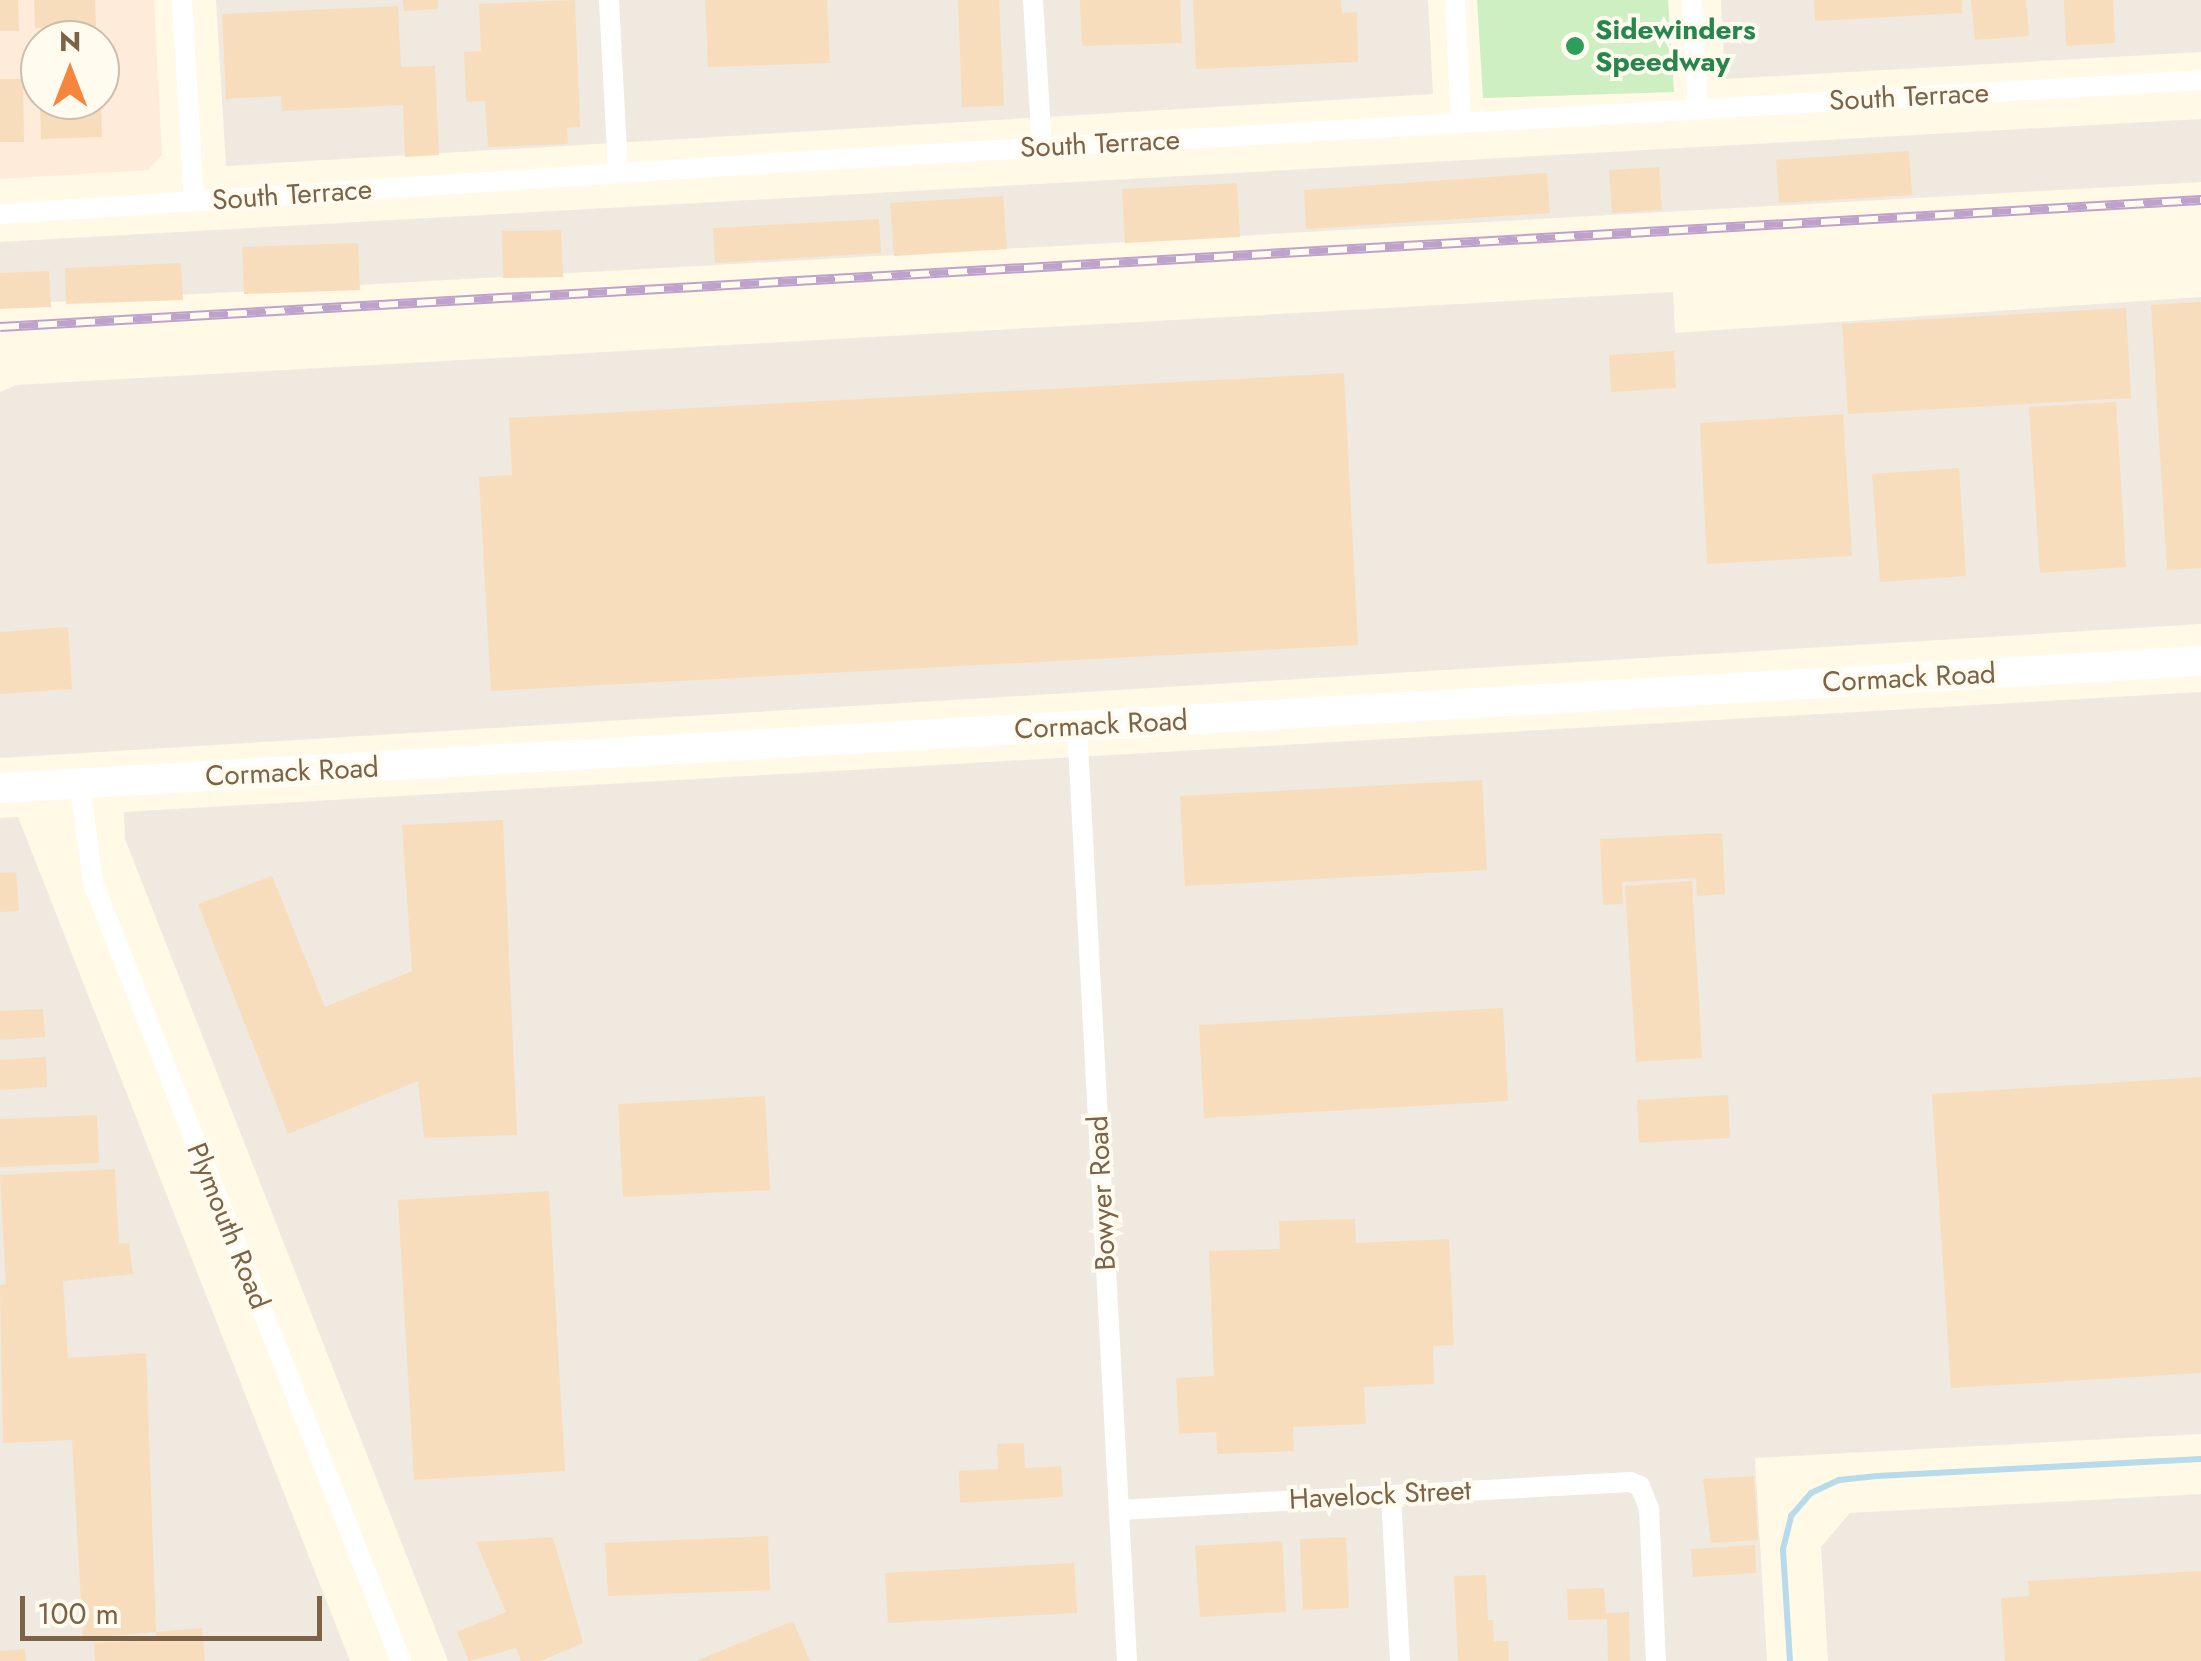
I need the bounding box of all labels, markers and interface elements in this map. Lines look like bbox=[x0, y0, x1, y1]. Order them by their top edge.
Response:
place label: Sidewinders Speedway bbox=[1595, 13, 1756, 79]
north arrow bbox=[20, 20, 120, 120]
text: N bbox=[59, 21, 81, 62]
marker: Sidewinders Speedway bbox=[1564, 35, 1586, 57]
street label: South Terrace bbox=[1828, 76, 1990, 118]
street label: South Terrace bbox=[1019, 123, 1181, 165]
street label: South Terrace bbox=[211, 173, 373, 217]
street label: Cormack Road bbox=[1821, 657, 1997, 699]
street label: Cormack Road bbox=[1013, 704, 1189, 746]
street label: Cormack Road bbox=[204, 751, 380, 793]
street label: Bowyer Road bbox=[1081, 1115, 1123, 1271]
street label: Plymouth Road bbox=[179, 1138, 277, 1314]
street label: Havelock Street bbox=[1288, 1473, 1472, 1517]
scale bar bbox=[25, 1576, 328, 1638]
text: 100 m bbox=[37, 1592, 119, 1635]

